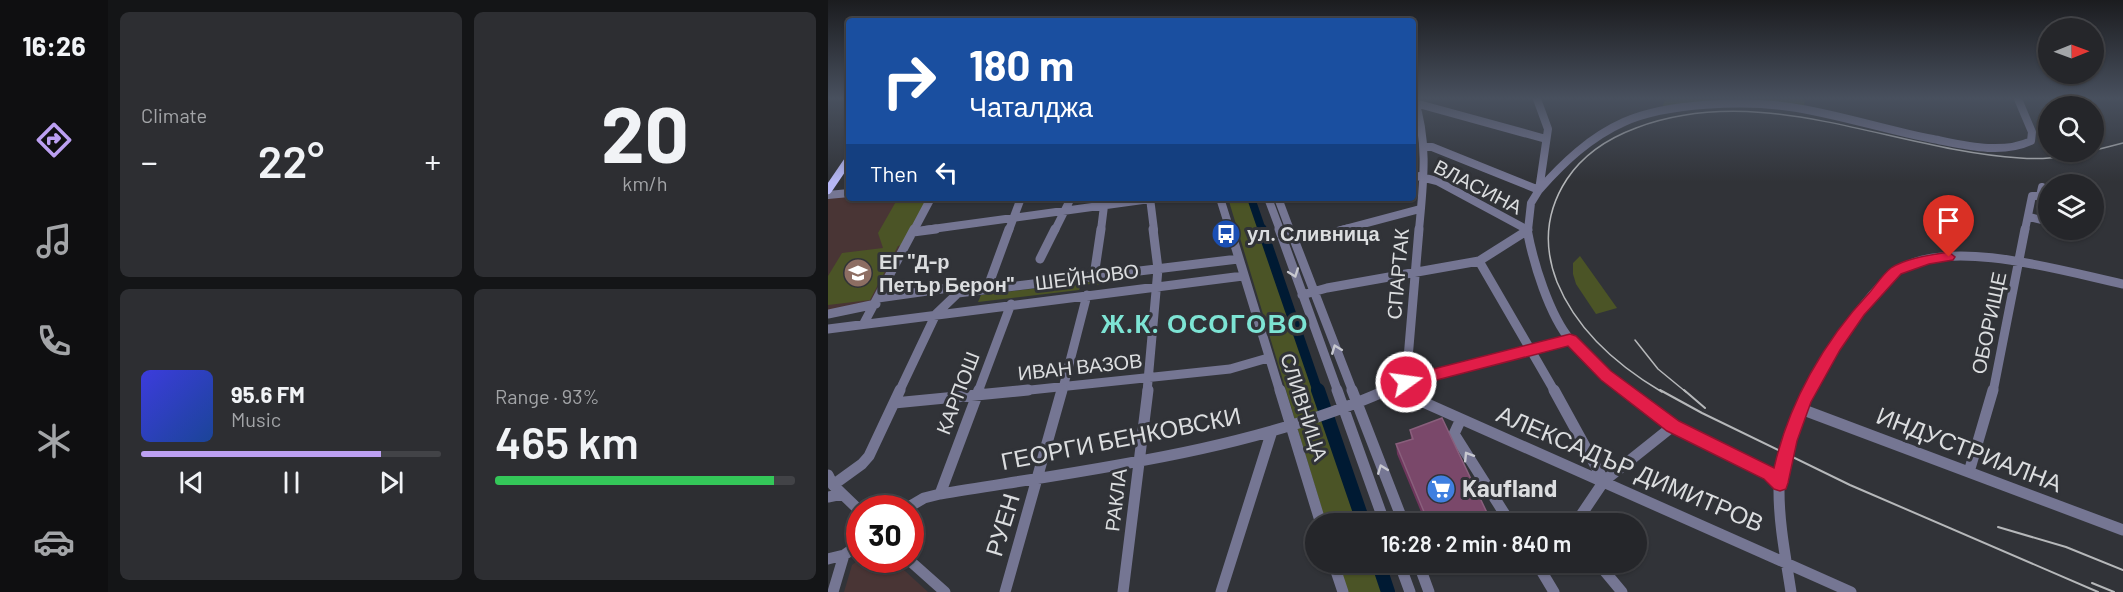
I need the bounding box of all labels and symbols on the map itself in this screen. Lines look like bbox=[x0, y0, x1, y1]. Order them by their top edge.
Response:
north arrow bbox=[2038, 18, 2104, 84]
street label: ВЛАСИНА bbox=[1430, 154, 1527, 219]
pin bbox=[1923, 195, 1974, 257]
bus stop icon: ул. Сливница bbox=[1210, 218, 1242, 250]
place label: ул. Сливница bbox=[1247, 221, 1381, 245]
street label: СПАРТАК bbox=[1381, 227, 1413, 320]
place label: ЕГ "Д-р Петър Берон" bbox=[879, 249, 1014, 296]
school or university icon: ЕГ "Д-р Петър Берон" bbox=[842, 257, 874, 289]
street label: ШЕЙНОВО bbox=[1034, 258, 1140, 294]
one-way arrow bbox=[1287, 267, 1300, 278]
street label: ОБОРИЩЕ bbox=[1965, 270, 2011, 376]
district label: Ж.К. ОСОГОВО bbox=[1100, 307, 1309, 338]
one-way arrow bbox=[1331, 344, 1343, 355]
street label: КАРПОШ bbox=[930, 348, 984, 437]
street label: ИВАН ВАЗОВ bbox=[1016, 348, 1144, 384]
street label: СЛИВНИЦА bbox=[1276, 350, 1334, 464]
position arrow bbox=[1374, 350, 1438, 414]
street label: АЛЕКСАДЪР ДИМИТРОВ bbox=[1493, 398, 1768, 537]
street label: ГЕОРГИ БЕНКОВСКИ bbox=[998, 400, 1243, 475]
street label: ИНДУСТРИАЛНА bbox=[1873, 400, 2066, 497]
one-way arrow bbox=[1464, 452, 1475, 463]
one-way arrow bbox=[1377, 464, 1389, 475]
street label: РАКЛА bbox=[1099, 466, 1131, 533]
supermarket icon: Kaufland bbox=[1425, 473, 1457, 505]
place label: Kaufland bbox=[1462, 473, 1557, 502]
street label: РУЕН bbox=[978, 490, 1025, 559]
speed limit sign: 30 bbox=[846, 495, 924, 573]

